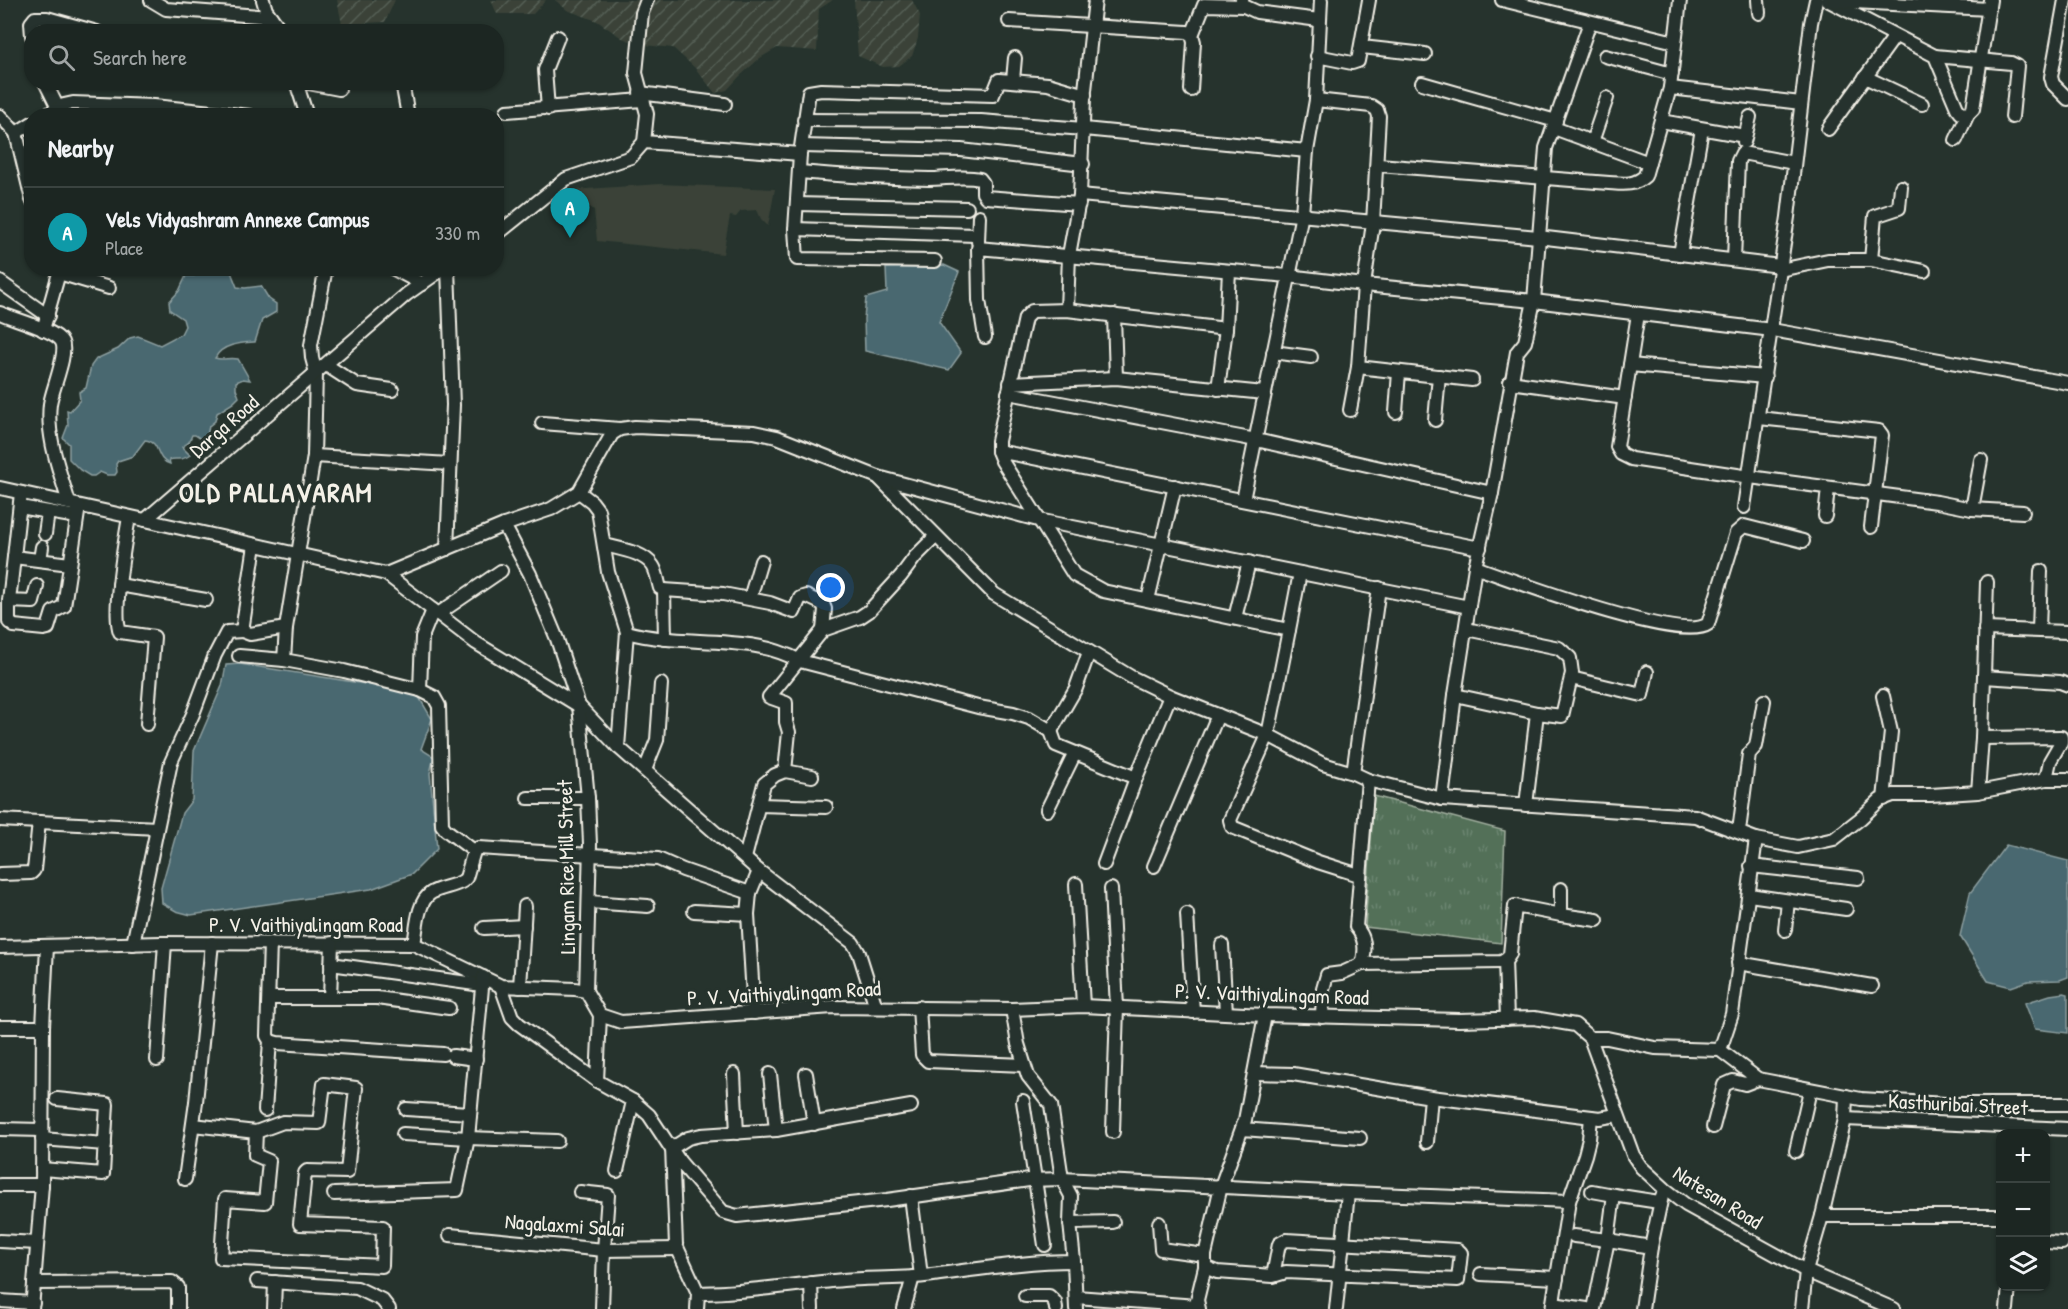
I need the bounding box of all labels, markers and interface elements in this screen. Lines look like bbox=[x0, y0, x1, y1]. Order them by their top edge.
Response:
search box bbox=[24, 24, 504, 90]
icon: search bbox=[45, 41, 78, 74]
text: Search here bbox=[93, 42, 187, 72]
text: Nearby bbox=[48, 130, 114, 165]
pin: A bbox=[550, 188, 590, 238]
text: Vels Vidyashram Annexe Campus bbox=[105, 204, 370, 234]
text: A bbox=[63, 219, 72, 246]
text: 330 m bbox=[435, 219, 480, 246]
text: Place bbox=[105, 234, 144, 261]
street label: Darga Road bbox=[183, 388, 265, 464]
district label: OLD PALLAVARAM bbox=[179, 474, 373, 510]
your location bbox=[816, 573, 845, 602]
street label: Lingam Rice Mill Street bbox=[550, 779, 582, 954]
street label: P. V. Vaithiyalingam Road bbox=[209, 910, 403, 939]
street label: P. V. Vaithiyalingam Road bbox=[686, 973, 882, 1013]
street label: P. V. Vaithiyalingam Road bbox=[1175, 976, 1369, 1012]
street label: Kasthuribai Street bbox=[1887, 1086, 2029, 1122]
map controls bbox=[1996, 1129, 2050, 1291]
button: + bbox=[1996, 1129, 2050, 1183]
street label: Natesan Road bbox=[1668, 1158, 1768, 1236]
button: − bbox=[1996, 1183, 2050, 1237]
street label: Nagalaxmi Salai bbox=[504, 1206, 626, 1244]
button: layers bbox=[1996, 1237, 2050, 1291]

